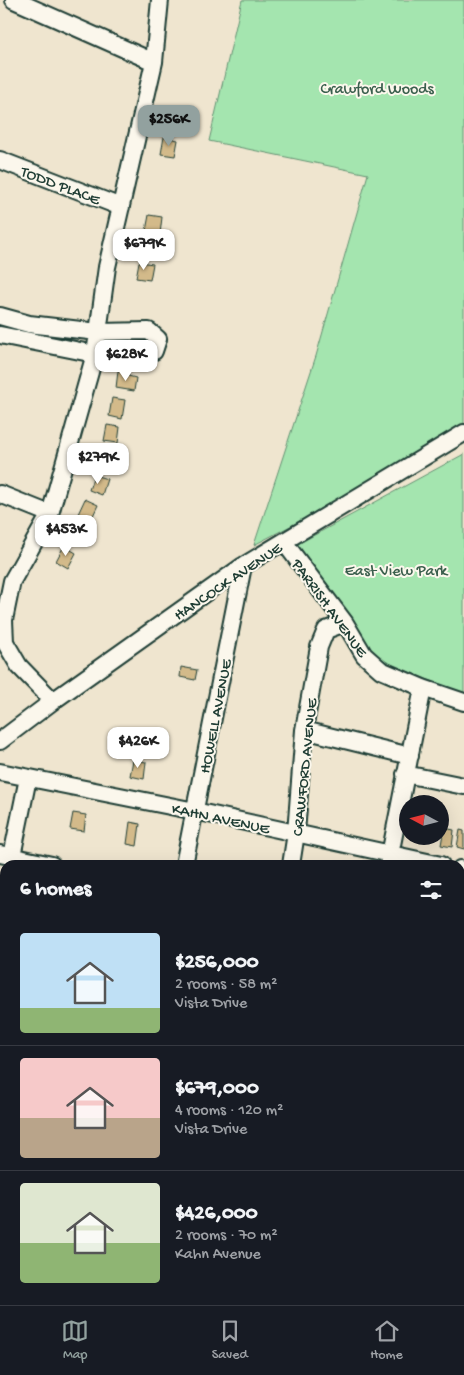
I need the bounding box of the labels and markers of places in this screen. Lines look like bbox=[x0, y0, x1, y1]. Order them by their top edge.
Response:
pin: $256K bbox=[134, 104, 204, 147]
pin: $679K bbox=[109, 228, 179, 271]
pin: $628K bbox=[91, 340, 161, 382]
pin: $279K bbox=[63, 442, 133, 485]
pin: $453K bbox=[31, 514, 101, 557]
pin: $426K bbox=[103, 726, 173, 769]

